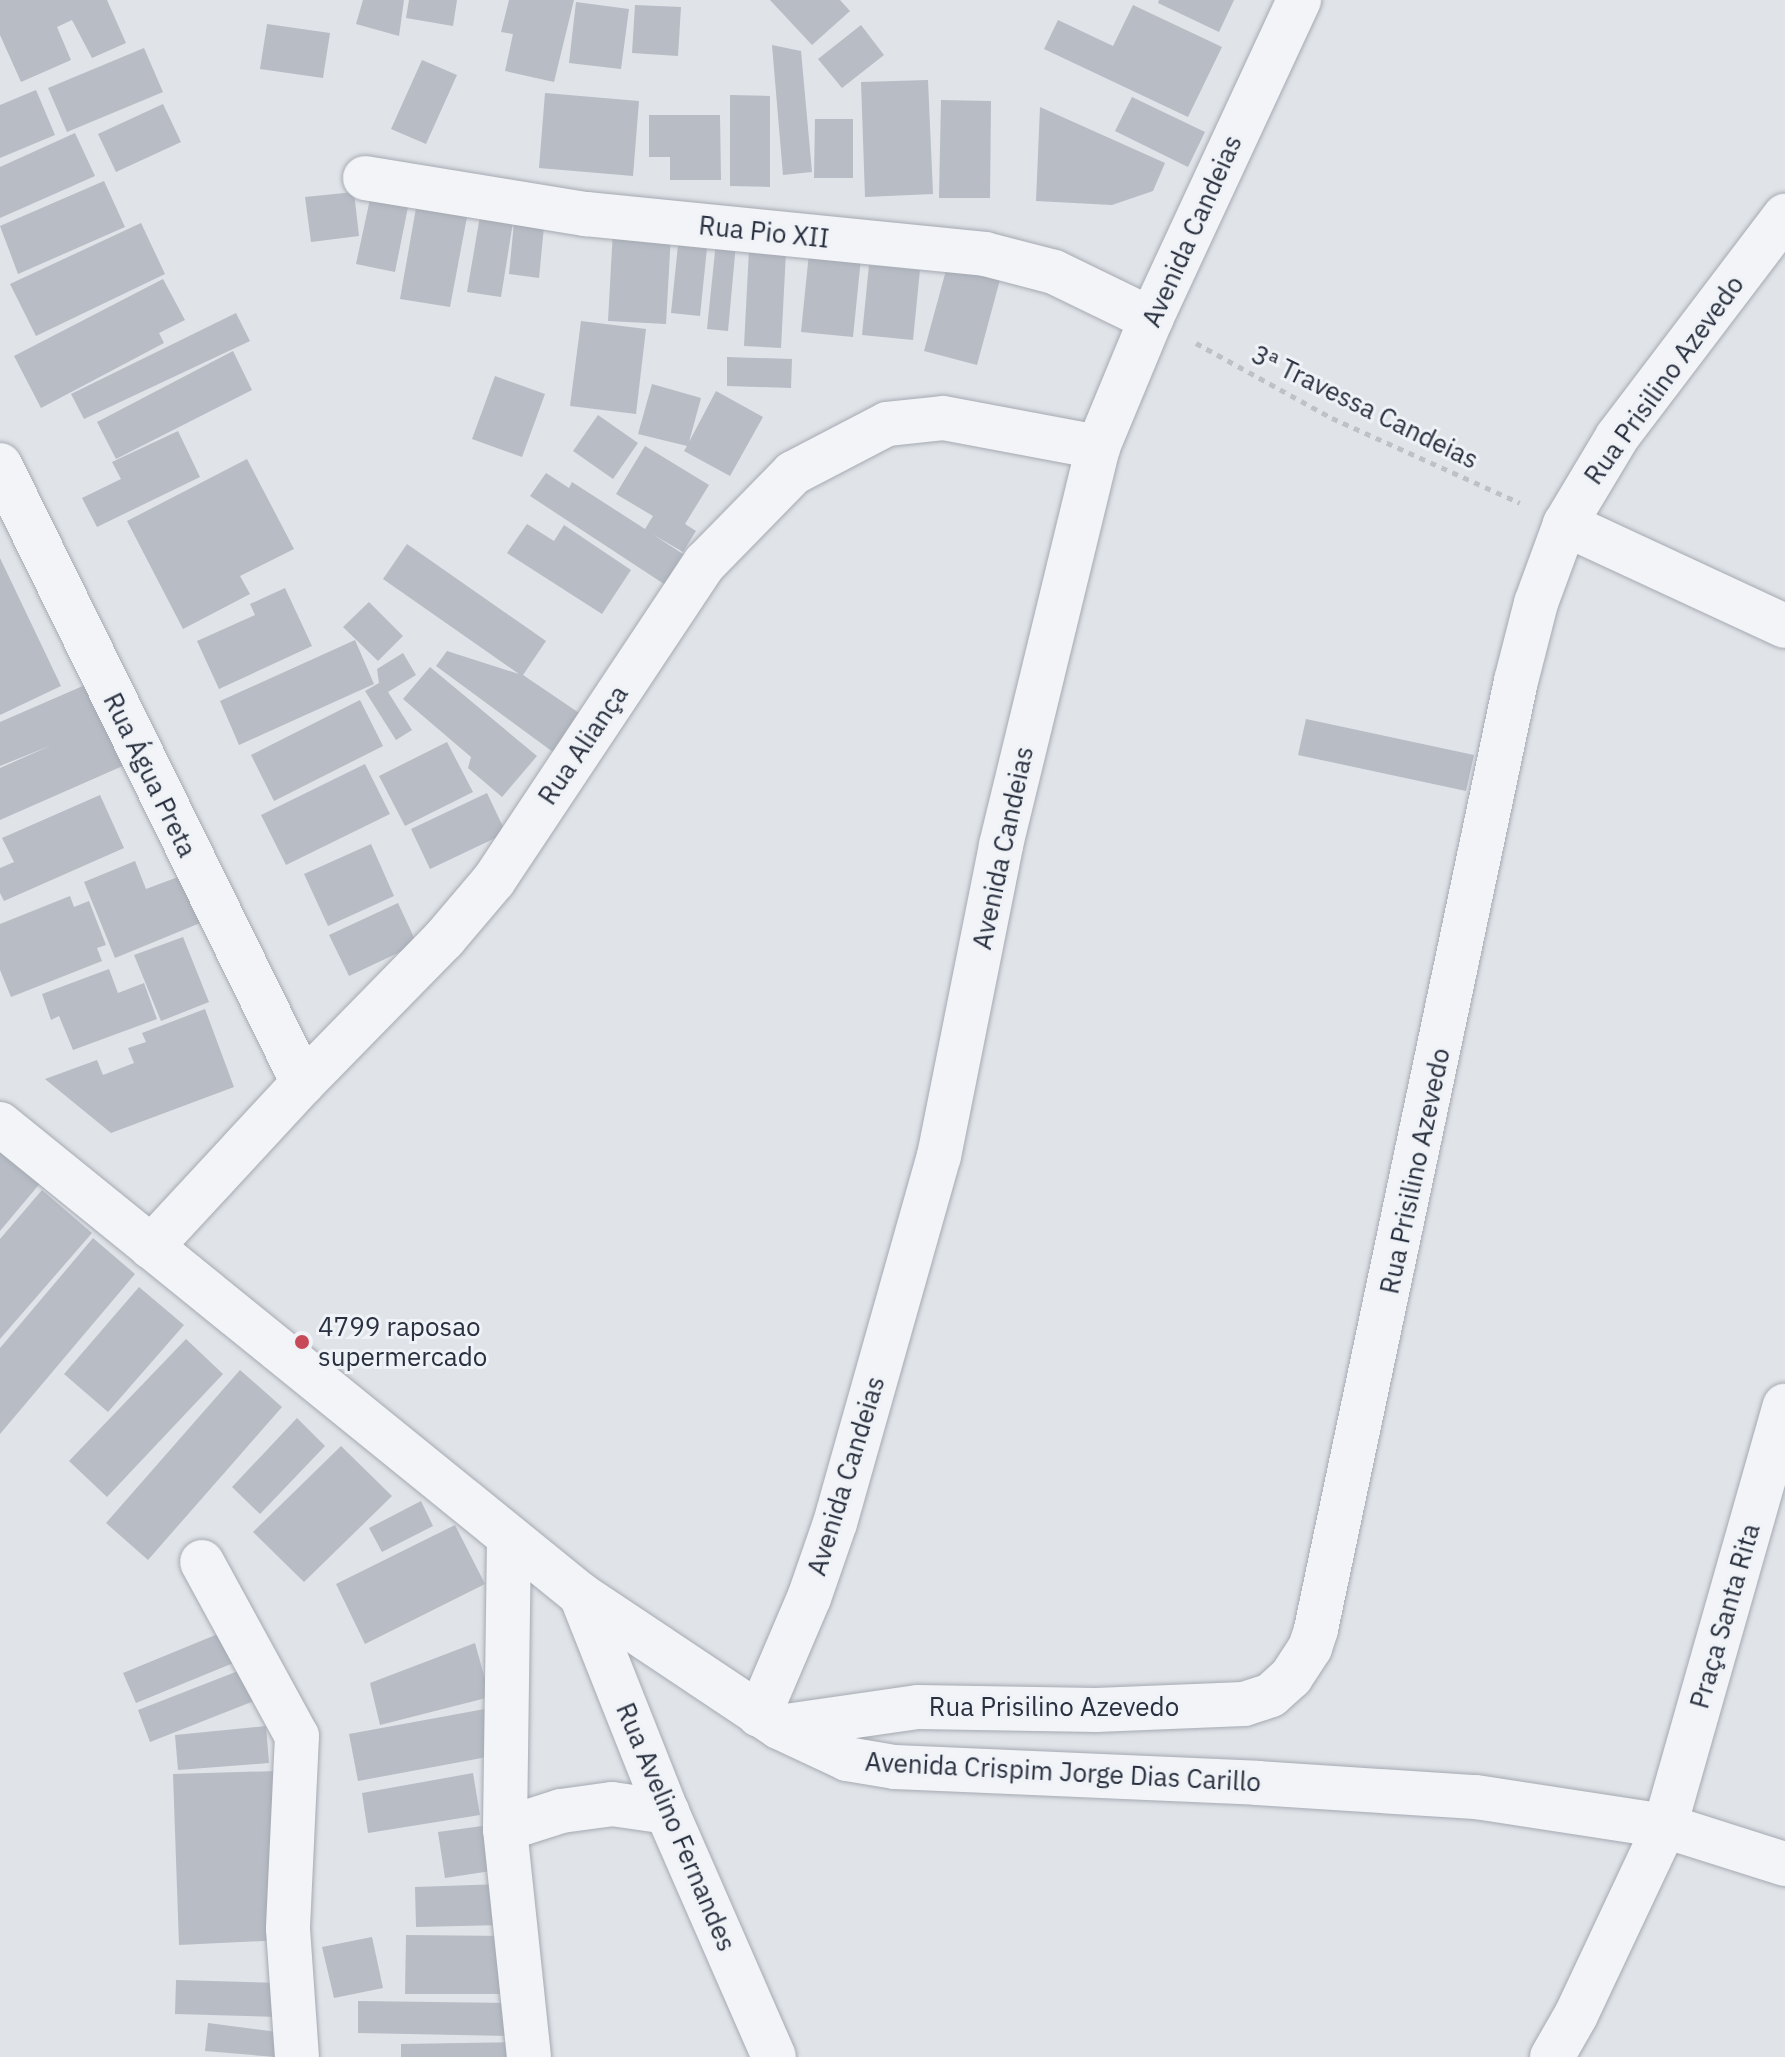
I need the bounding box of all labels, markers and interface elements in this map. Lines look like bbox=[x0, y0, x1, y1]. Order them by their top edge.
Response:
street label: Avenida Candeias bbox=[1136, 130, 1248, 332]
street label: Rua Pio XII bbox=[697, 210, 831, 254]
street label: Rua Prisilino Azevedo bbox=[1578, 270, 1750, 490]
street label: 3ª Travessa Candeias bbox=[1247, 339, 1483, 475]
street label: Rua Aliança bbox=[532, 679, 634, 811]
street label: Rua Água Preta bbox=[97, 688, 203, 862]
street label: Avenida Candeias bbox=[966, 744, 1040, 952]
street label: Rua Prisilino Azevedo bbox=[1374, 1045, 1456, 1297]
place label: 4799 raposao supermercado bbox=[318, 1311, 487, 1372]
marker: 4799 raposao supermercado bbox=[293, 1333, 311, 1351]
street label: Avenida Candeias bbox=[801, 1373, 891, 1579]
street label: Praça Santa Rita bbox=[1684, 1520, 1766, 1712]
street label: Rua Prisilino Azevedo bbox=[929, 1691, 1179, 1723]
street label: Rua Avelino Fernandes bbox=[610, 1698, 742, 1956]
street label: Avenida Crispim Jorge Dias Carillo bbox=[864, 1746, 1262, 1798]

